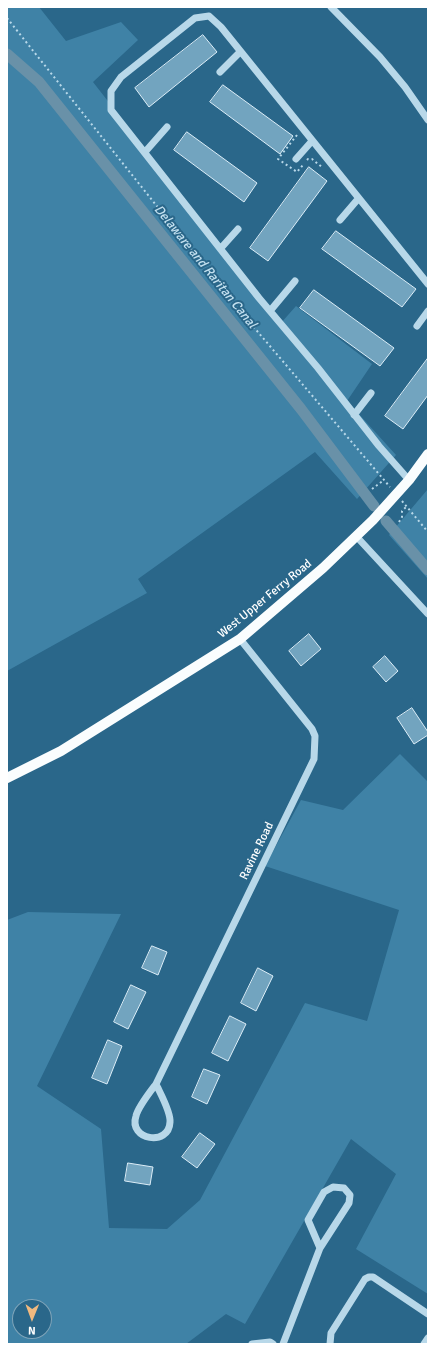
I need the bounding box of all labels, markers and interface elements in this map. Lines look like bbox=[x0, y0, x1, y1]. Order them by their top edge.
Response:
water label: Delaware and Raritan Canal bbox=[150, 202, 260, 332]
street label: West Upper Ferry Road bbox=[215, 557, 315, 641]
street label: Ravine Road bbox=[237, 820, 277, 882]
north arrow bbox=[12, 1299, 52, 1339]
text: N bbox=[28, 1324, 36, 1337]

